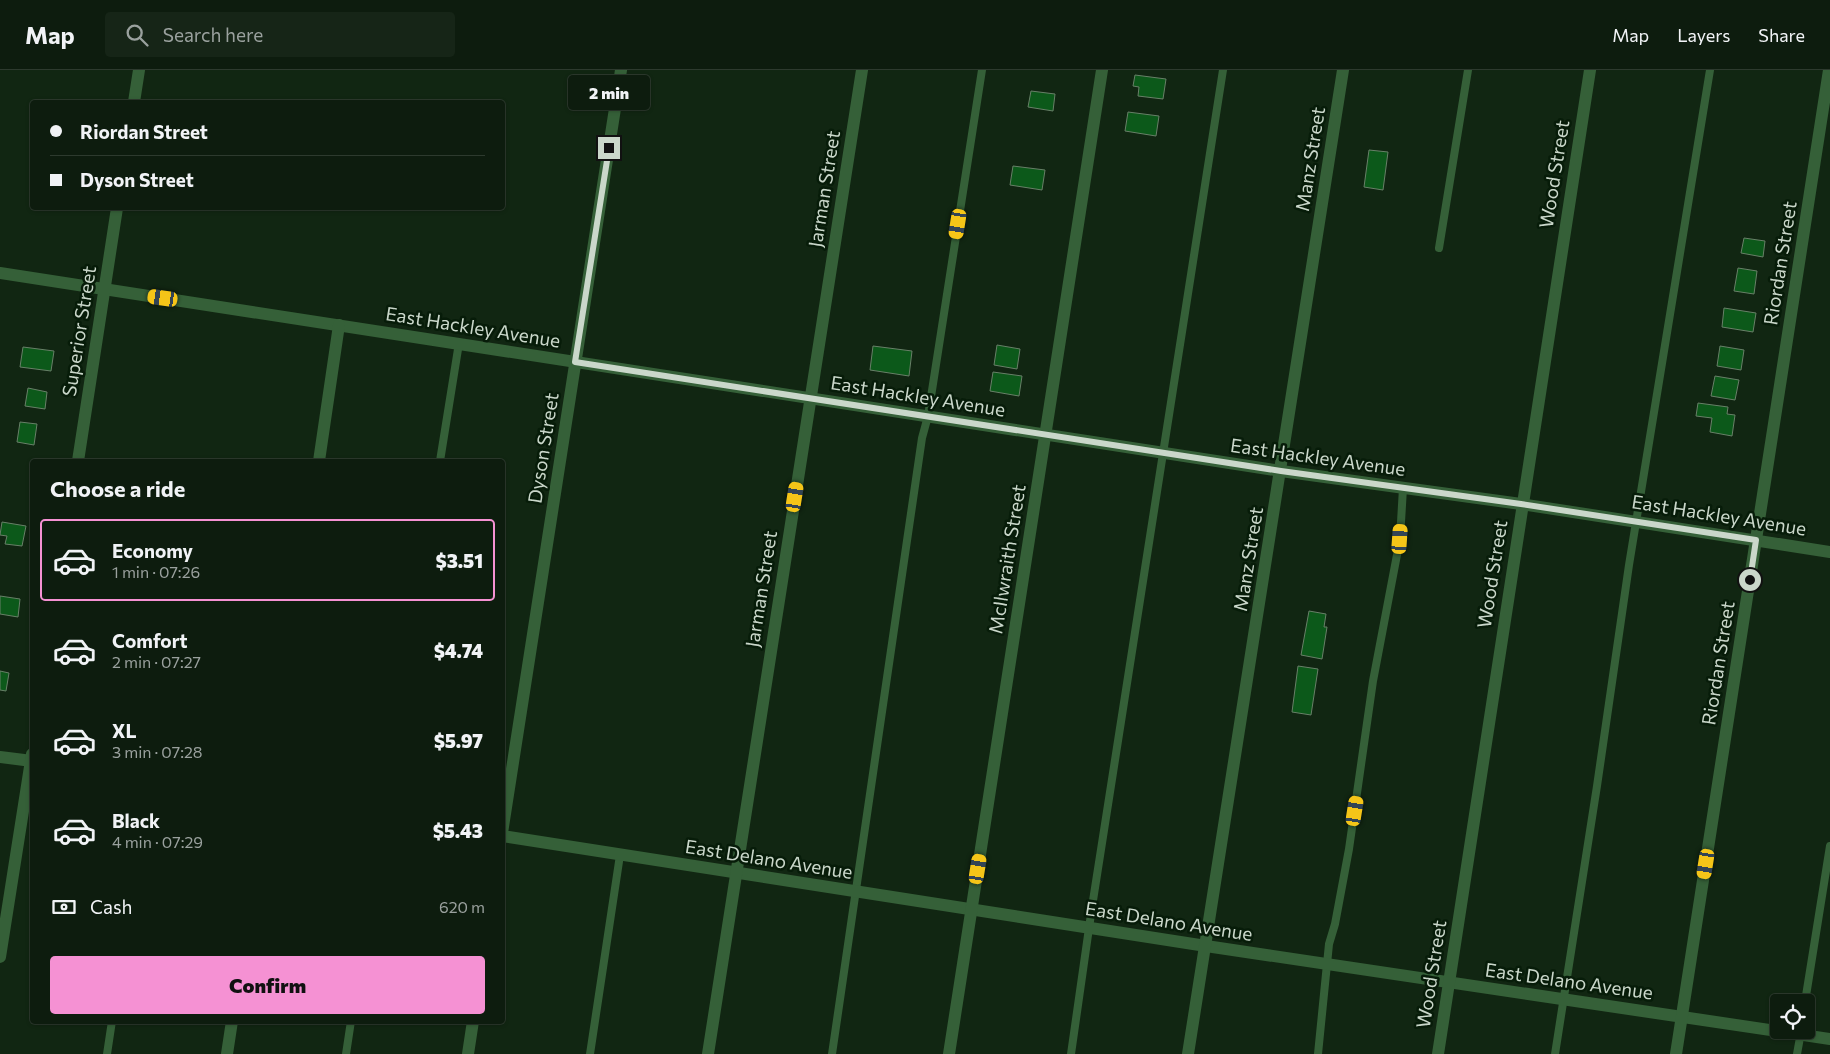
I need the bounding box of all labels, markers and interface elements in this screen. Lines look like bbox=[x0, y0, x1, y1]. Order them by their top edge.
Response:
search box bbox=[105, 12, 455, 57]
text: Map bbox=[25, 20, 75, 49]
icon: search bbox=[123, 21, 151, 49]
text: Search here bbox=[163, 23, 263, 46]
text: Map bbox=[1612, 24, 1649, 46]
text: Layers bbox=[1677, 24, 1730, 46]
text: Share bbox=[1758, 24, 1805, 46]
callout: 2 min bbox=[568, 75, 650, 110]
text: 2 min bbox=[589, 83, 629, 102]
street label: Manz Street bbox=[1290, 105, 1329, 213]
street label: Wood Street bbox=[1534, 118, 1573, 230]
text: Riordan Street bbox=[80, 120, 208, 143]
street label: Jarman Street bbox=[803, 129, 844, 249]
route end bbox=[598, 137, 620, 159]
text: Dyson Street bbox=[80, 168, 194, 191]
street label: Riordan Street bbox=[1758, 199, 1801, 327]
car bbox=[948, 208, 967, 240]
street label: Superior Street bbox=[57, 264, 100, 398]
car bbox=[147, 288, 178, 308]
street label: East Hackley Avenue bbox=[384, 301, 562, 352]
street label: East Hackley Avenue bbox=[829, 370, 1007, 421]
street label: Dyson Street bbox=[522, 391, 563, 505]
street label: East Hackley Avenue bbox=[1229, 433, 1407, 480]
text: Choose a ride bbox=[50, 475, 185, 502]
car bbox=[785, 481, 804, 513]
street label: McIlwraith Street bbox=[983, 482, 1030, 635]
street label: East Hackley Avenue bbox=[1630, 489, 1808, 540]
street label: Manz Street bbox=[1228, 505, 1267, 613]
street label: Wood Street bbox=[1472, 518, 1511, 630]
car bbox=[1391, 524, 1408, 554]
street label: Jarman Street bbox=[740, 529, 781, 649]
icon: car bbox=[52, 538, 97, 583]
text: Economy bbox=[112, 539, 193, 562]
text: $3.51 bbox=[436, 549, 483, 572]
text: 1 min · 07:26 bbox=[112, 562, 200, 581]
route start bbox=[1739, 569, 1761, 591]
street label: Riordan Street bbox=[1696, 599, 1739, 727]
icon: car bbox=[52, 628, 97, 673]
text: Comfort bbox=[112, 629, 188, 652]
text: $4.74 bbox=[434, 639, 483, 662]
text: 2 min · 07:27 bbox=[112, 652, 201, 671]
icon: car bbox=[52, 718, 97, 763]
text: XL bbox=[112, 719, 137, 742]
text: $5.97 bbox=[434, 729, 483, 752]
text: 3 min · 07:28 bbox=[112, 742, 202, 761]
car bbox=[1345, 795, 1364, 827]
icon: car bbox=[52, 808, 97, 853]
text: Black bbox=[112, 809, 160, 832]
text: $5.43 bbox=[433, 819, 483, 842]
text: 4 min · 07:29 bbox=[112, 832, 203, 851]
street label: East Delano Avenue bbox=[684, 834, 854, 883]
car bbox=[1696, 848, 1715, 880]
car bbox=[968, 853, 987, 885]
icon: cash bbox=[50, 893, 78, 921]
text: Cash bbox=[90, 895, 132, 918]
street label: East Delano Avenue bbox=[1084, 896, 1254, 945]
text: 620 m bbox=[439, 897, 485, 916]
street label: Wood Street bbox=[1411, 918, 1450, 1030]
button: Confirm bbox=[50, 956, 485, 1014]
street label: East Delano Avenue bbox=[1484, 957, 1654, 1004]
map controls bbox=[1770, 994, 1815, 1039]
button: locate bbox=[1770, 994, 1815, 1039]

